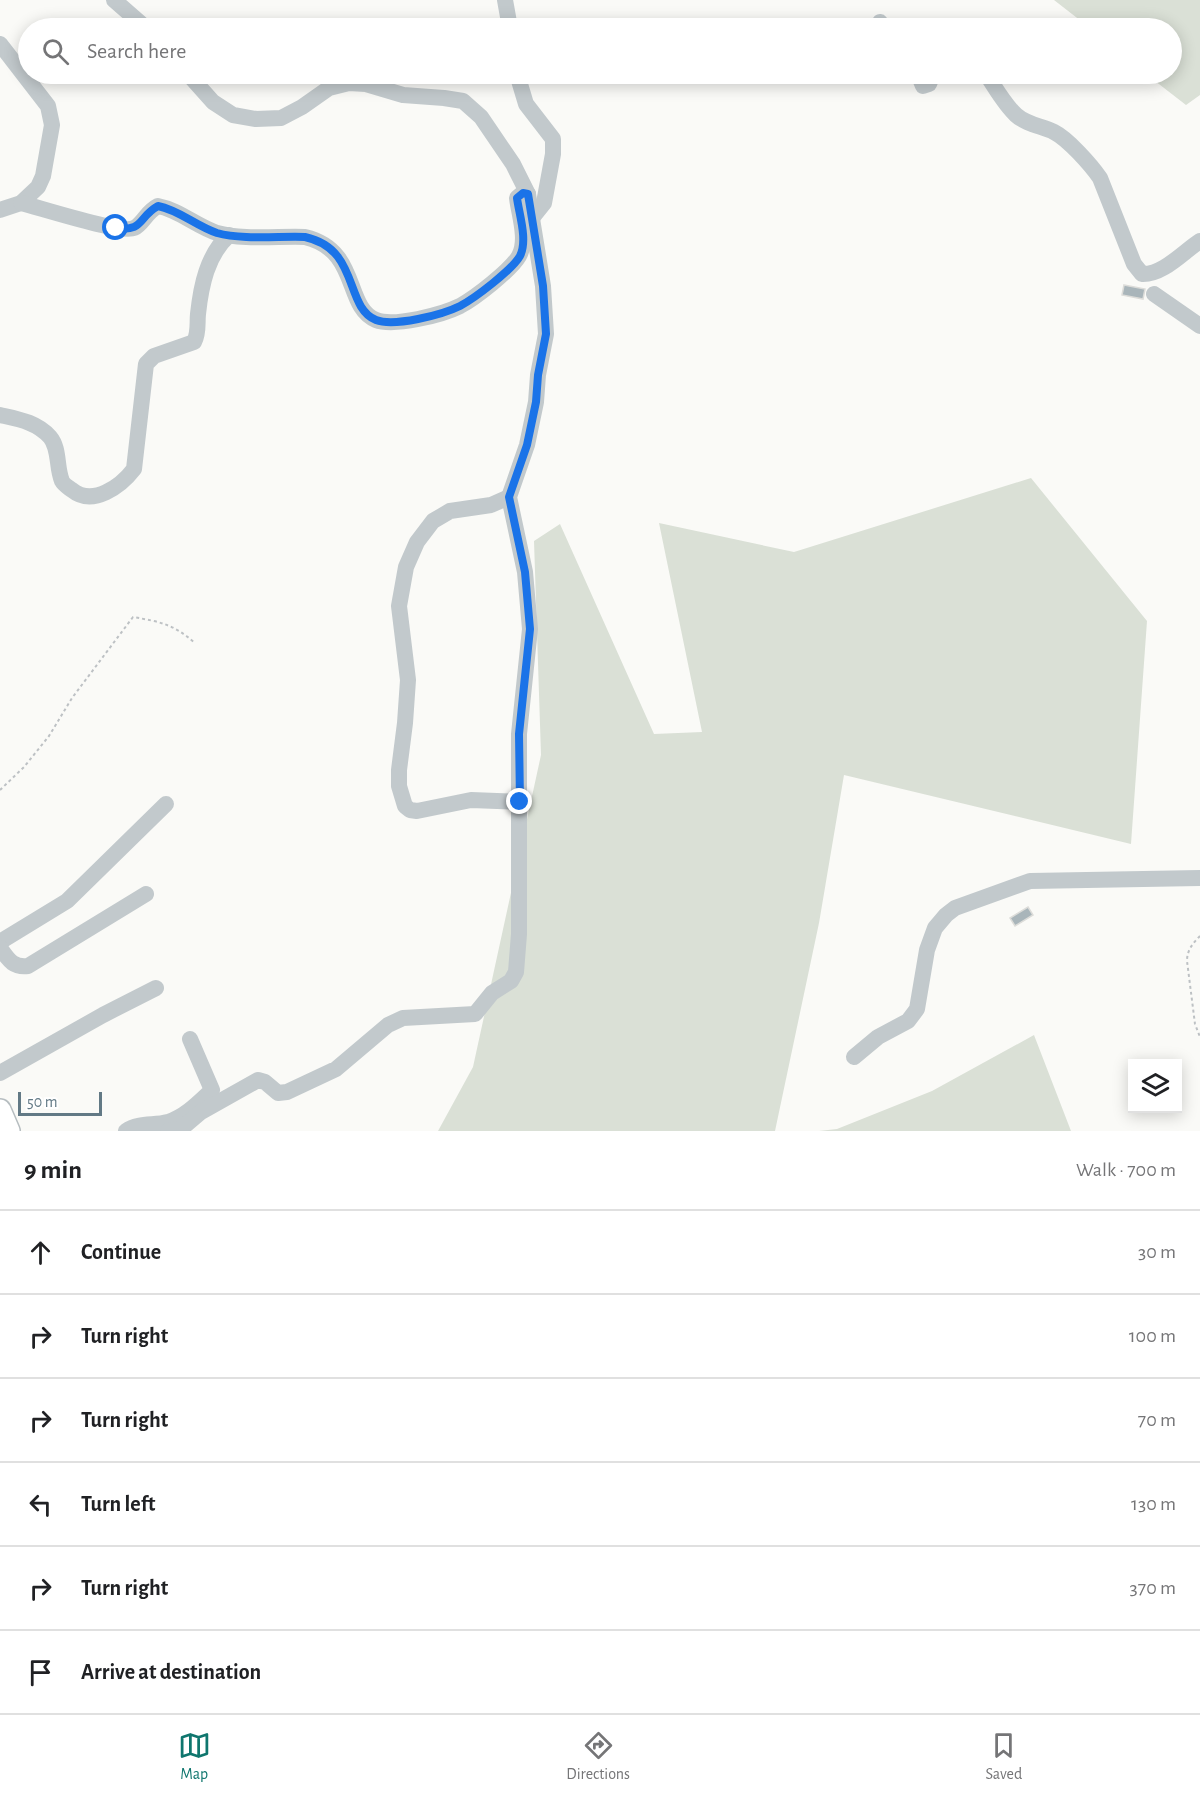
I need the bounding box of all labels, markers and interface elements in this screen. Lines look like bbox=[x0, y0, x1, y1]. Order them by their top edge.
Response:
search box bbox=[18, 18, 1182, 84]
icon: search bbox=[39, 35, 72, 68]
text: Search here bbox=[87, 40, 186, 62]
route start bbox=[102, 214, 128, 240]
route end bbox=[506, 788, 532, 814]
map controls bbox=[1128, 1059, 1182, 1113]
button: layers bbox=[1128, 1059, 1182, 1113]
scale bar bbox=[18, 1089, 102, 1116]
text: 50 m bbox=[27, 1094, 58, 1110]
text: 9 min bbox=[24, 1157, 82, 1183]
text: Walk · 700 m bbox=[1076, 1160, 1176, 1180]
icon: ahead bbox=[24, 1236, 57, 1269]
text: Continue bbox=[81, 1241, 161, 1263]
text: 30 m bbox=[1138, 1242, 1176, 1262]
icon: right bbox=[24, 1320, 57, 1353]
text: Turn right bbox=[81, 1325, 168, 1347]
text: 100 m bbox=[1129, 1326, 1176, 1346]
icon: right bbox=[24, 1404, 57, 1437]
text: Turn right bbox=[81, 1409, 168, 1431]
text: 70 m bbox=[1138, 1410, 1176, 1430]
icon: left bbox=[24, 1488, 57, 1521]
text: Turn left bbox=[81, 1493, 155, 1515]
text: 130 m bbox=[1131, 1494, 1176, 1514]
icon: right bbox=[24, 1572, 57, 1605]
text: Turn right bbox=[81, 1577, 168, 1599]
text: 370 m bbox=[1130, 1578, 1176, 1598]
icon: arrive bbox=[24, 1656, 57, 1689]
text: Arrive at destination bbox=[81, 1661, 261, 1683]
tab: Map bbox=[178, 1729, 211, 1784]
tab: Directions bbox=[566, 1729, 630, 1784]
tab: Saved bbox=[986, 1729, 1022, 1784]

